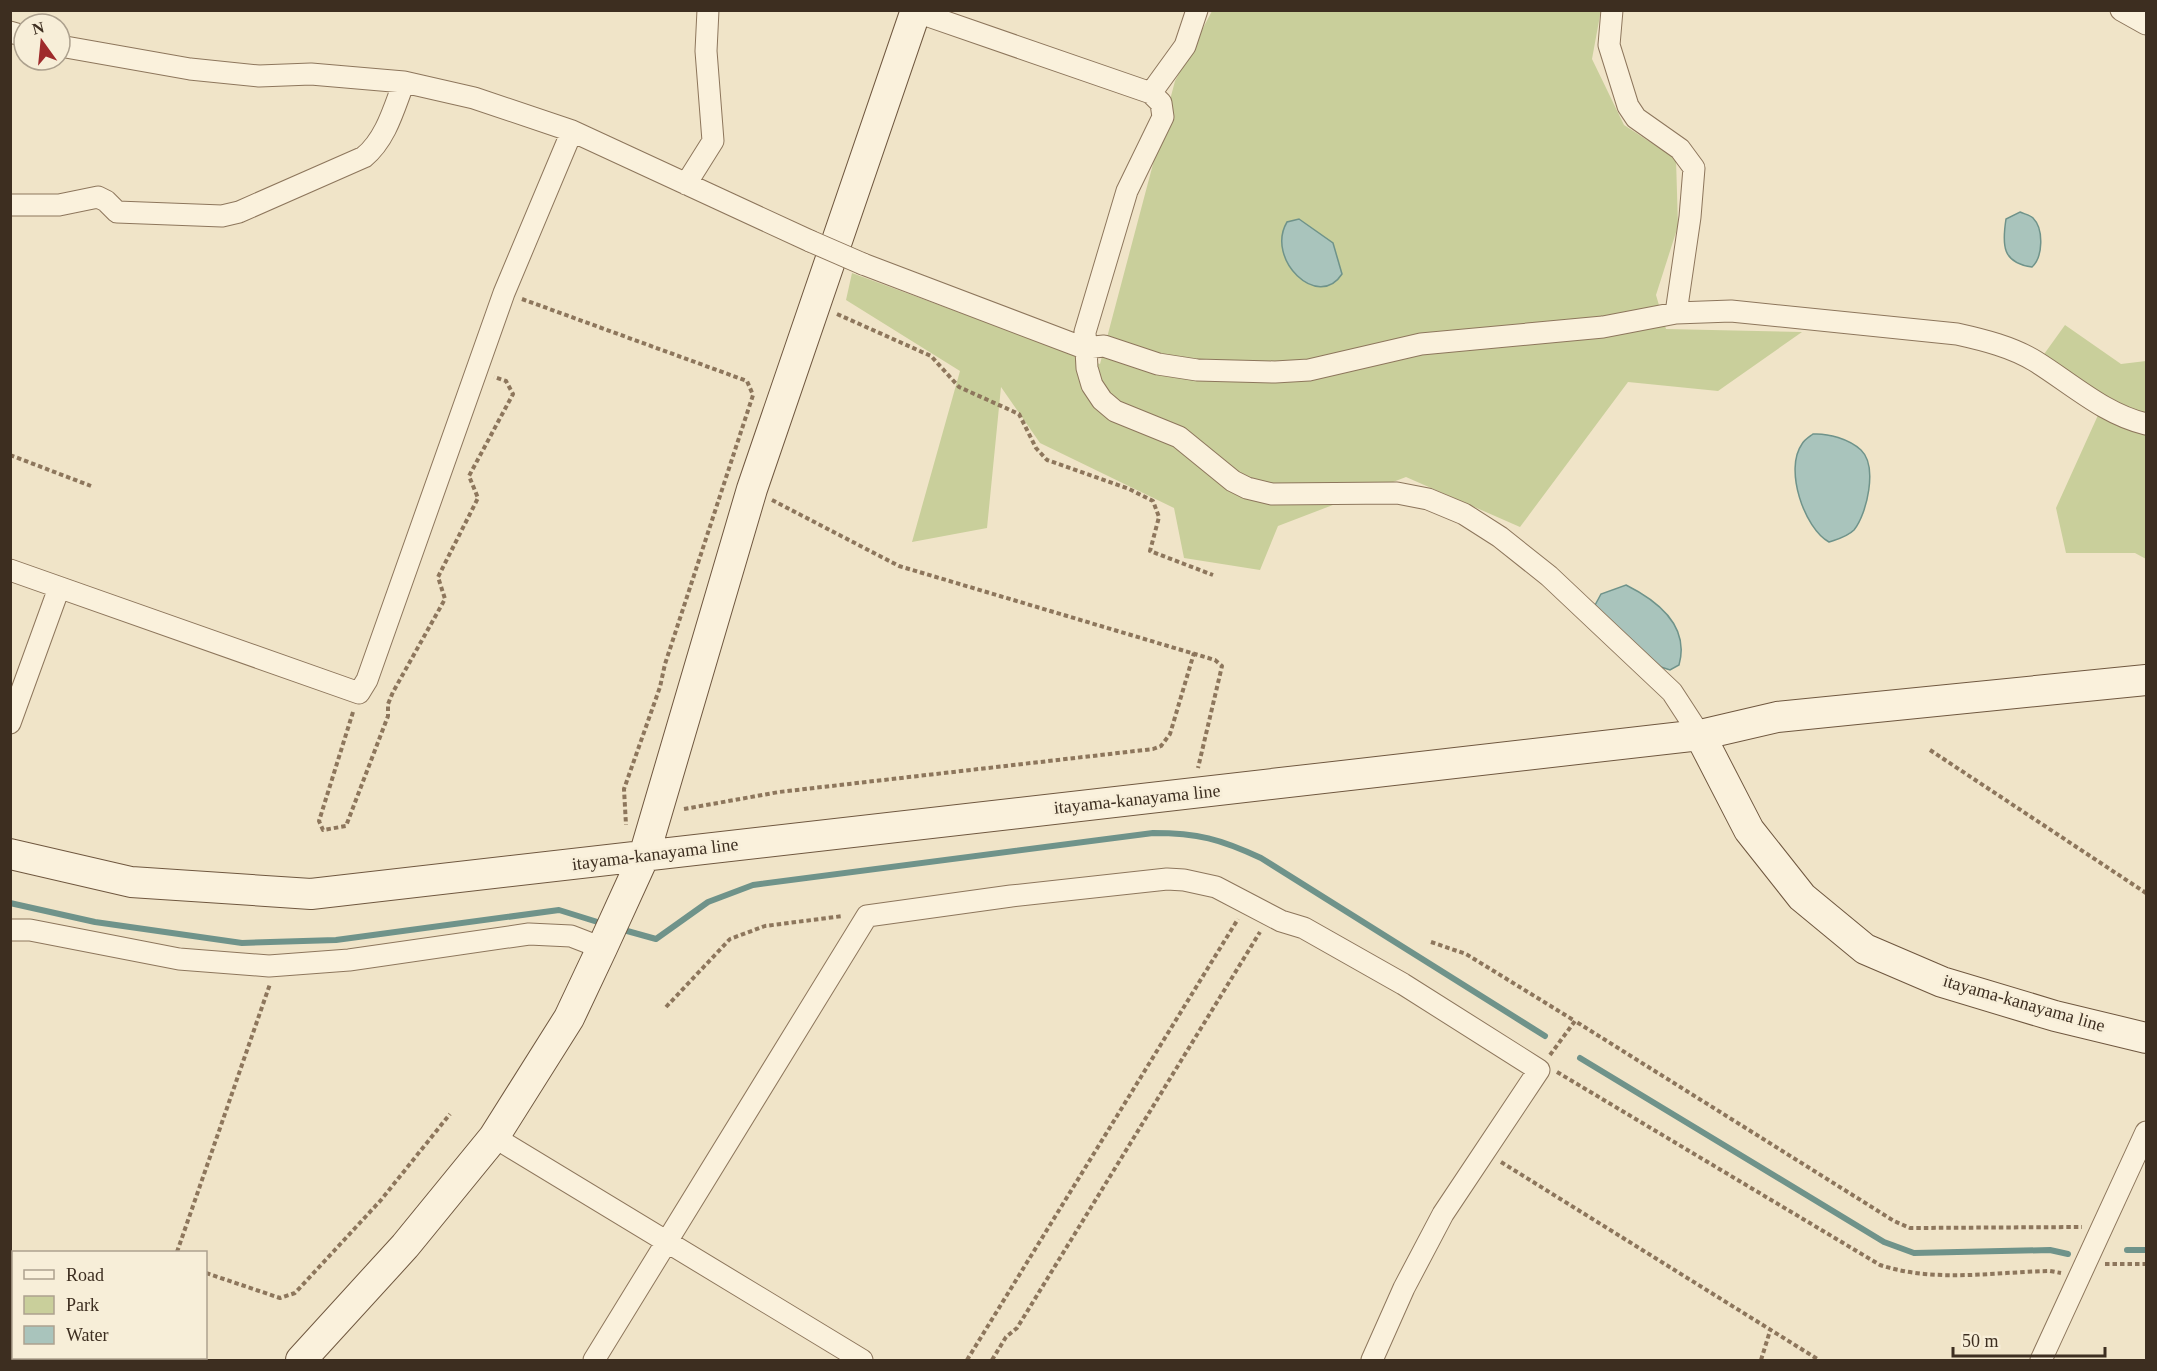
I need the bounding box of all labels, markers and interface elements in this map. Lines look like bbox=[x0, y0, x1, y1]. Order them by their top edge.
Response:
north arrow bbox=[12, 12, 72, 72]
text: N bbox=[30, 18, 46, 38]
street label: itayama-kanayama line bbox=[1053, 780, 1221, 818]
street label: itayama-kanayama line bbox=[571, 834, 739, 874]
street label: itayama-kanayama line bbox=[1941, 970, 2107, 1036]
legend bbox=[12, 1251, 207, 1359]
text: Road bbox=[66, 1265, 104, 1285]
text: Park bbox=[66, 1295, 99, 1315]
scale bar bbox=[1953, 1320, 2104, 1358]
text: Water bbox=[66, 1325, 109, 1345]
text: 50 m bbox=[1962, 1331, 1999, 1351]

